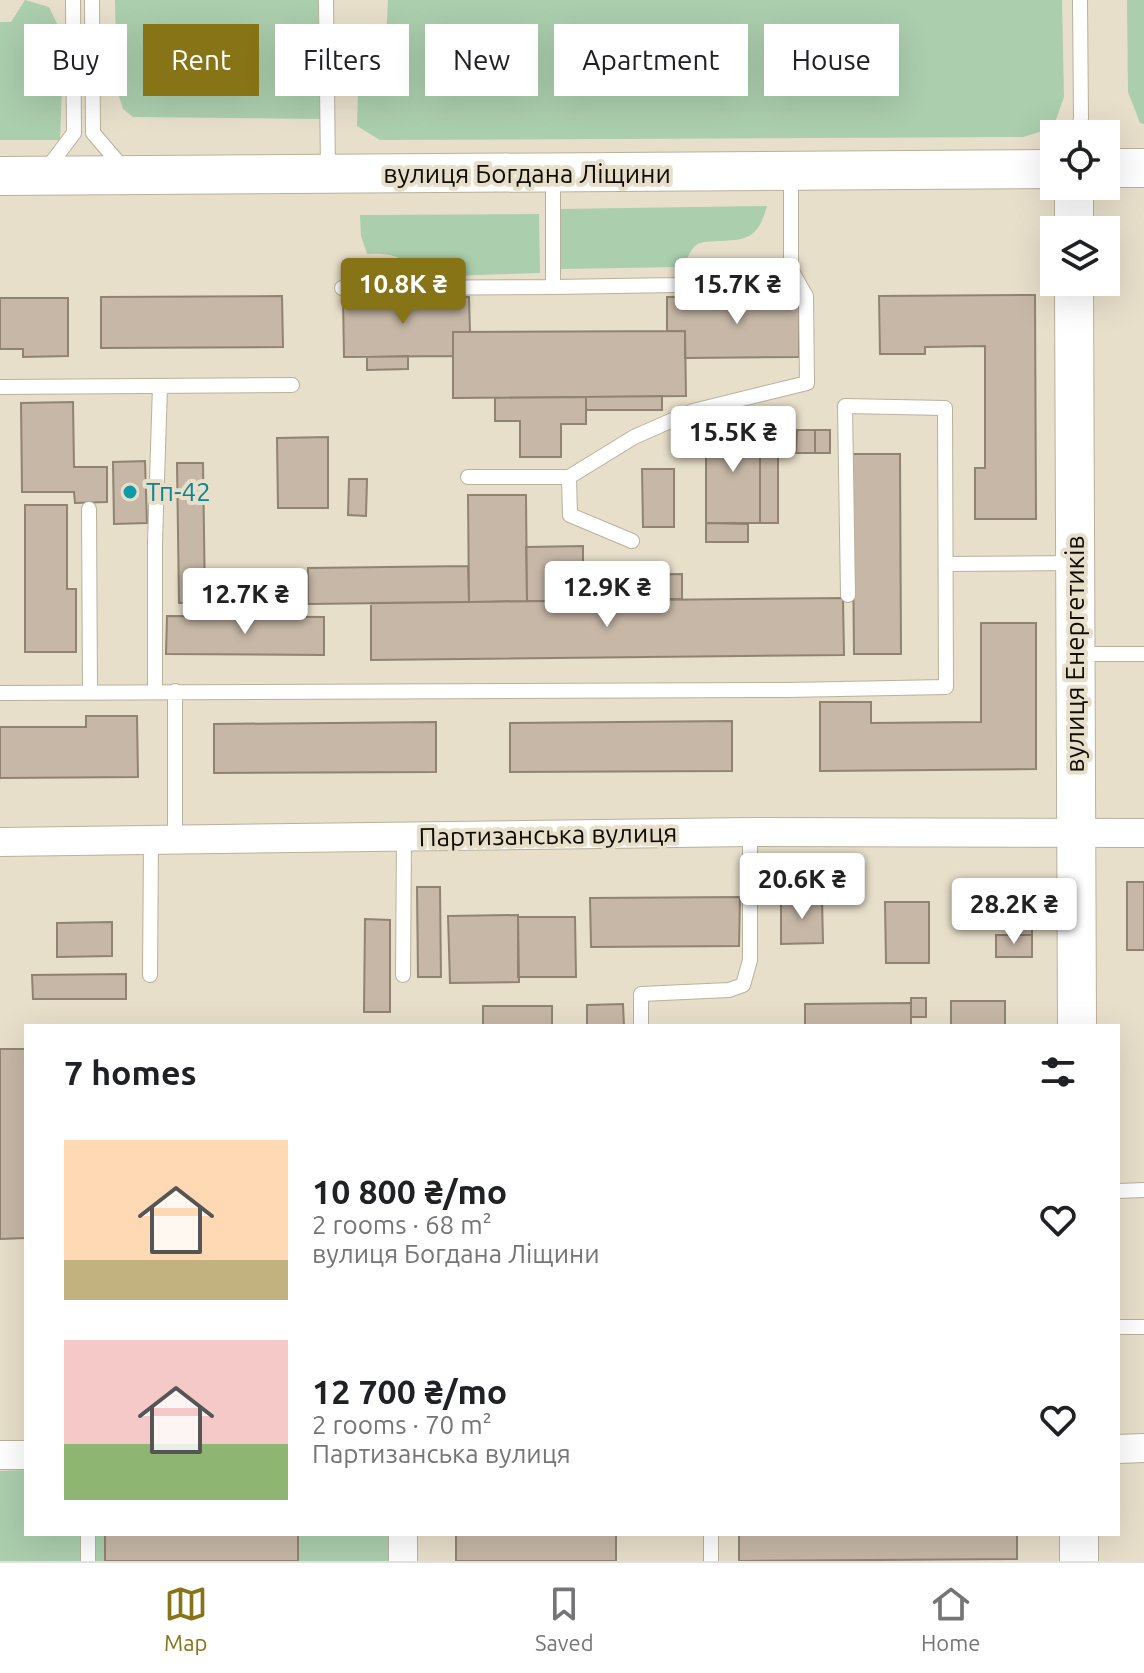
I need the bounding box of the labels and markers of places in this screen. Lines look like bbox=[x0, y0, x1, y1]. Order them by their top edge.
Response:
pin: 10.8K ₴ bbox=[329, 258, 477, 326]
pin: 15.7K ₴ bbox=[663, 258, 811, 326]
pin: 15.5K ₴ bbox=[659, 406, 807, 474]
place label: Тп-42 bbox=[146, 477, 211, 506]
marker: Тп-42 bbox=[121, 483, 139, 501]
pin: 12.9K ₴ bbox=[533, 561, 681, 629]
pin: 12.7K ₴ bbox=[171, 568, 319, 636]
pin: 20.6K ₴ bbox=[728, 853, 876, 921]
pin: 28.2K ₴ bbox=[940, 878, 1088, 946]

